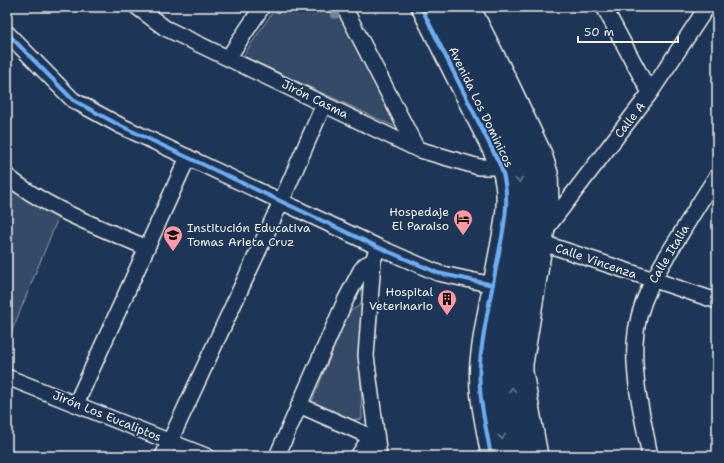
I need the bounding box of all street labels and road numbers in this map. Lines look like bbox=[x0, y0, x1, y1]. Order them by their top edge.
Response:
street label: Avenida Los Dominicos bbox=[445, 44, 517, 170]
street label: Jirón Casma bbox=[279, 76, 351, 122]
street label: Calle A bbox=[611, 99, 649, 141]
street label: Calle Italia bbox=[645, 221, 693, 286]
street label: Calle Vincenza bbox=[553, 240, 639, 283]
street label: Jirón Los Eucaliptos bbox=[50, 387, 164, 445]

